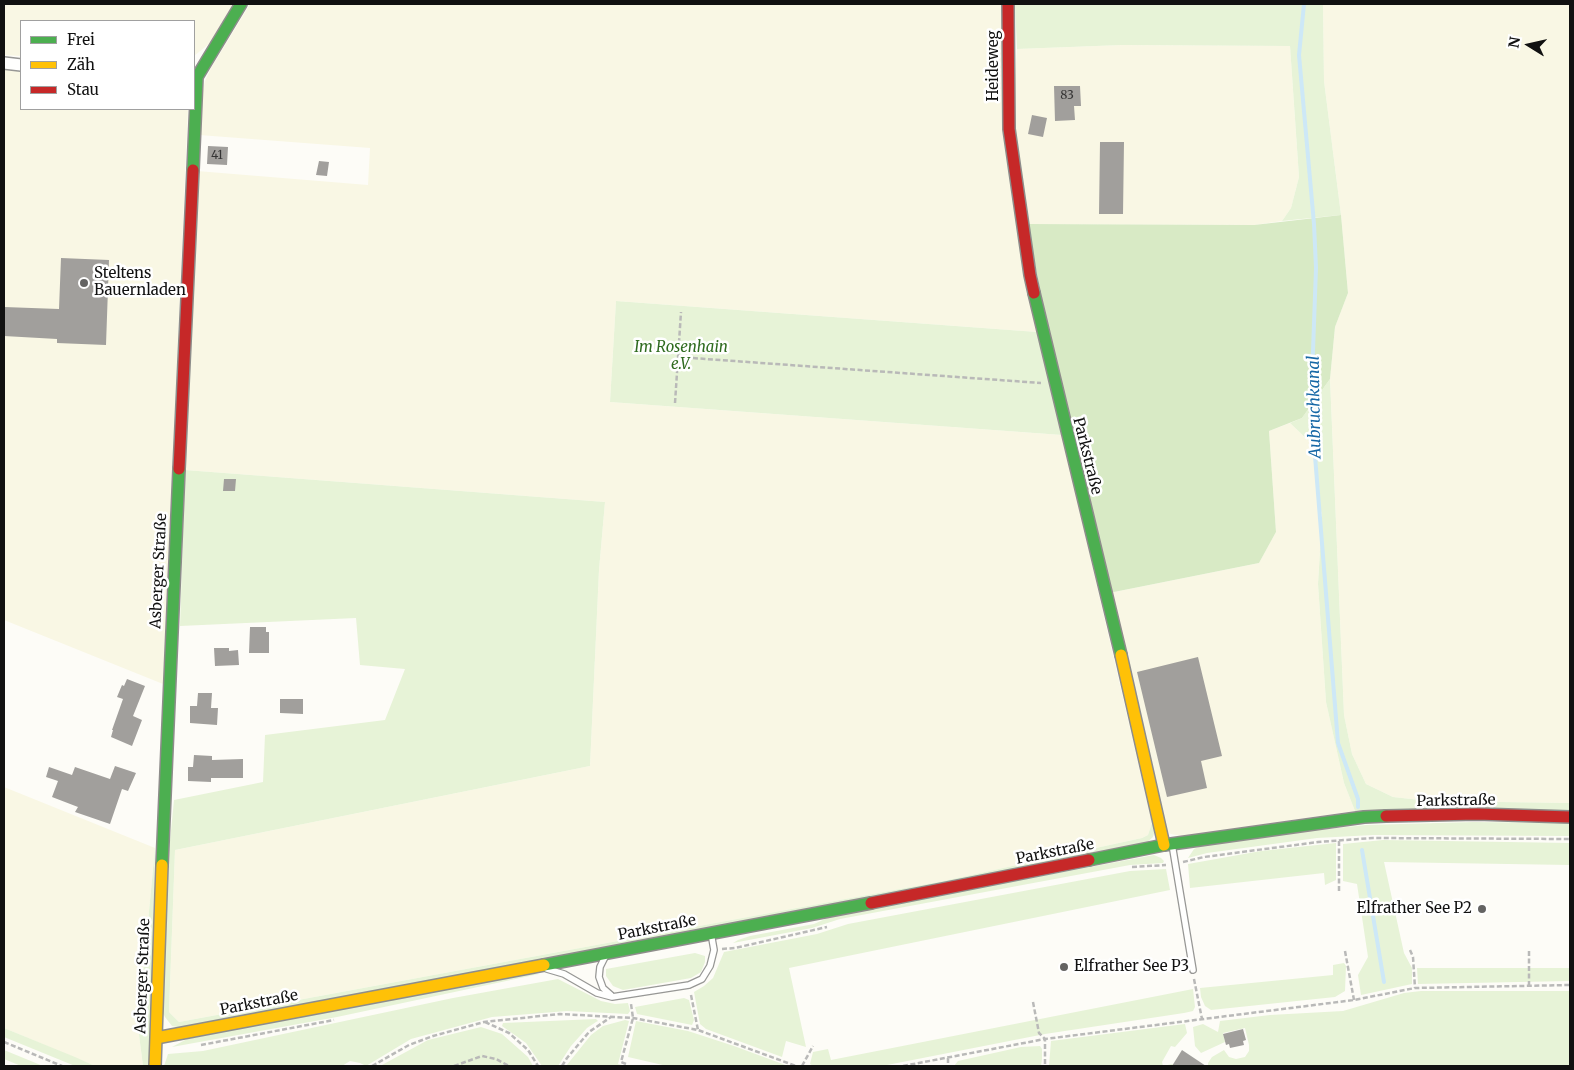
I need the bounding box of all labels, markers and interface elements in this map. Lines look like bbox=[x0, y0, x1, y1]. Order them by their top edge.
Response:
legend bbox=[20, 20, 195, 110]
north arrow bbox=[1504, 20, 1554, 70]
text: Frei bbox=[67, 30, 95, 49]
street label: Heideweg bbox=[985, 30, 1003, 102]
text: N bbox=[1504, 35, 1524, 49]
text: Zäh bbox=[67, 55, 95, 74]
text: Stau bbox=[67, 80, 99, 99]
house number: 83 bbox=[1060, 89, 1074, 103]
house number: 41 bbox=[211, 149, 223, 163]
place label: Steltens Bauernladen bbox=[94, 265, 186, 300]
marker: Steltens Bauernladen bbox=[78, 277, 90, 289]
park label: Im Rosenhain e.V. bbox=[634, 339, 728, 374]
water label: Aubruchkanal bbox=[1305, 355, 1325, 459]
street label: Parkstraße bbox=[1069, 415, 1105, 497]
street label: Asberger Straße bbox=[147, 513, 171, 629]
street label: Parkstraße bbox=[1416, 791, 1496, 811]
street label: Parkstraße bbox=[1014, 836, 1096, 868]
place label: Elfrather See P2 bbox=[1356, 900, 1472, 918]
marker: Elfrather See P2 bbox=[1476, 903, 1488, 915]
street label: Parkstraße bbox=[616, 912, 698, 944]
street label: Asberger Straße bbox=[132, 918, 154, 1034]
place label: Elfrather See P3 bbox=[1074, 958, 1189, 976]
marker: Elfrather See P3 bbox=[1058, 961, 1070, 973]
street label: Parkstraße bbox=[218, 987, 300, 1019]

